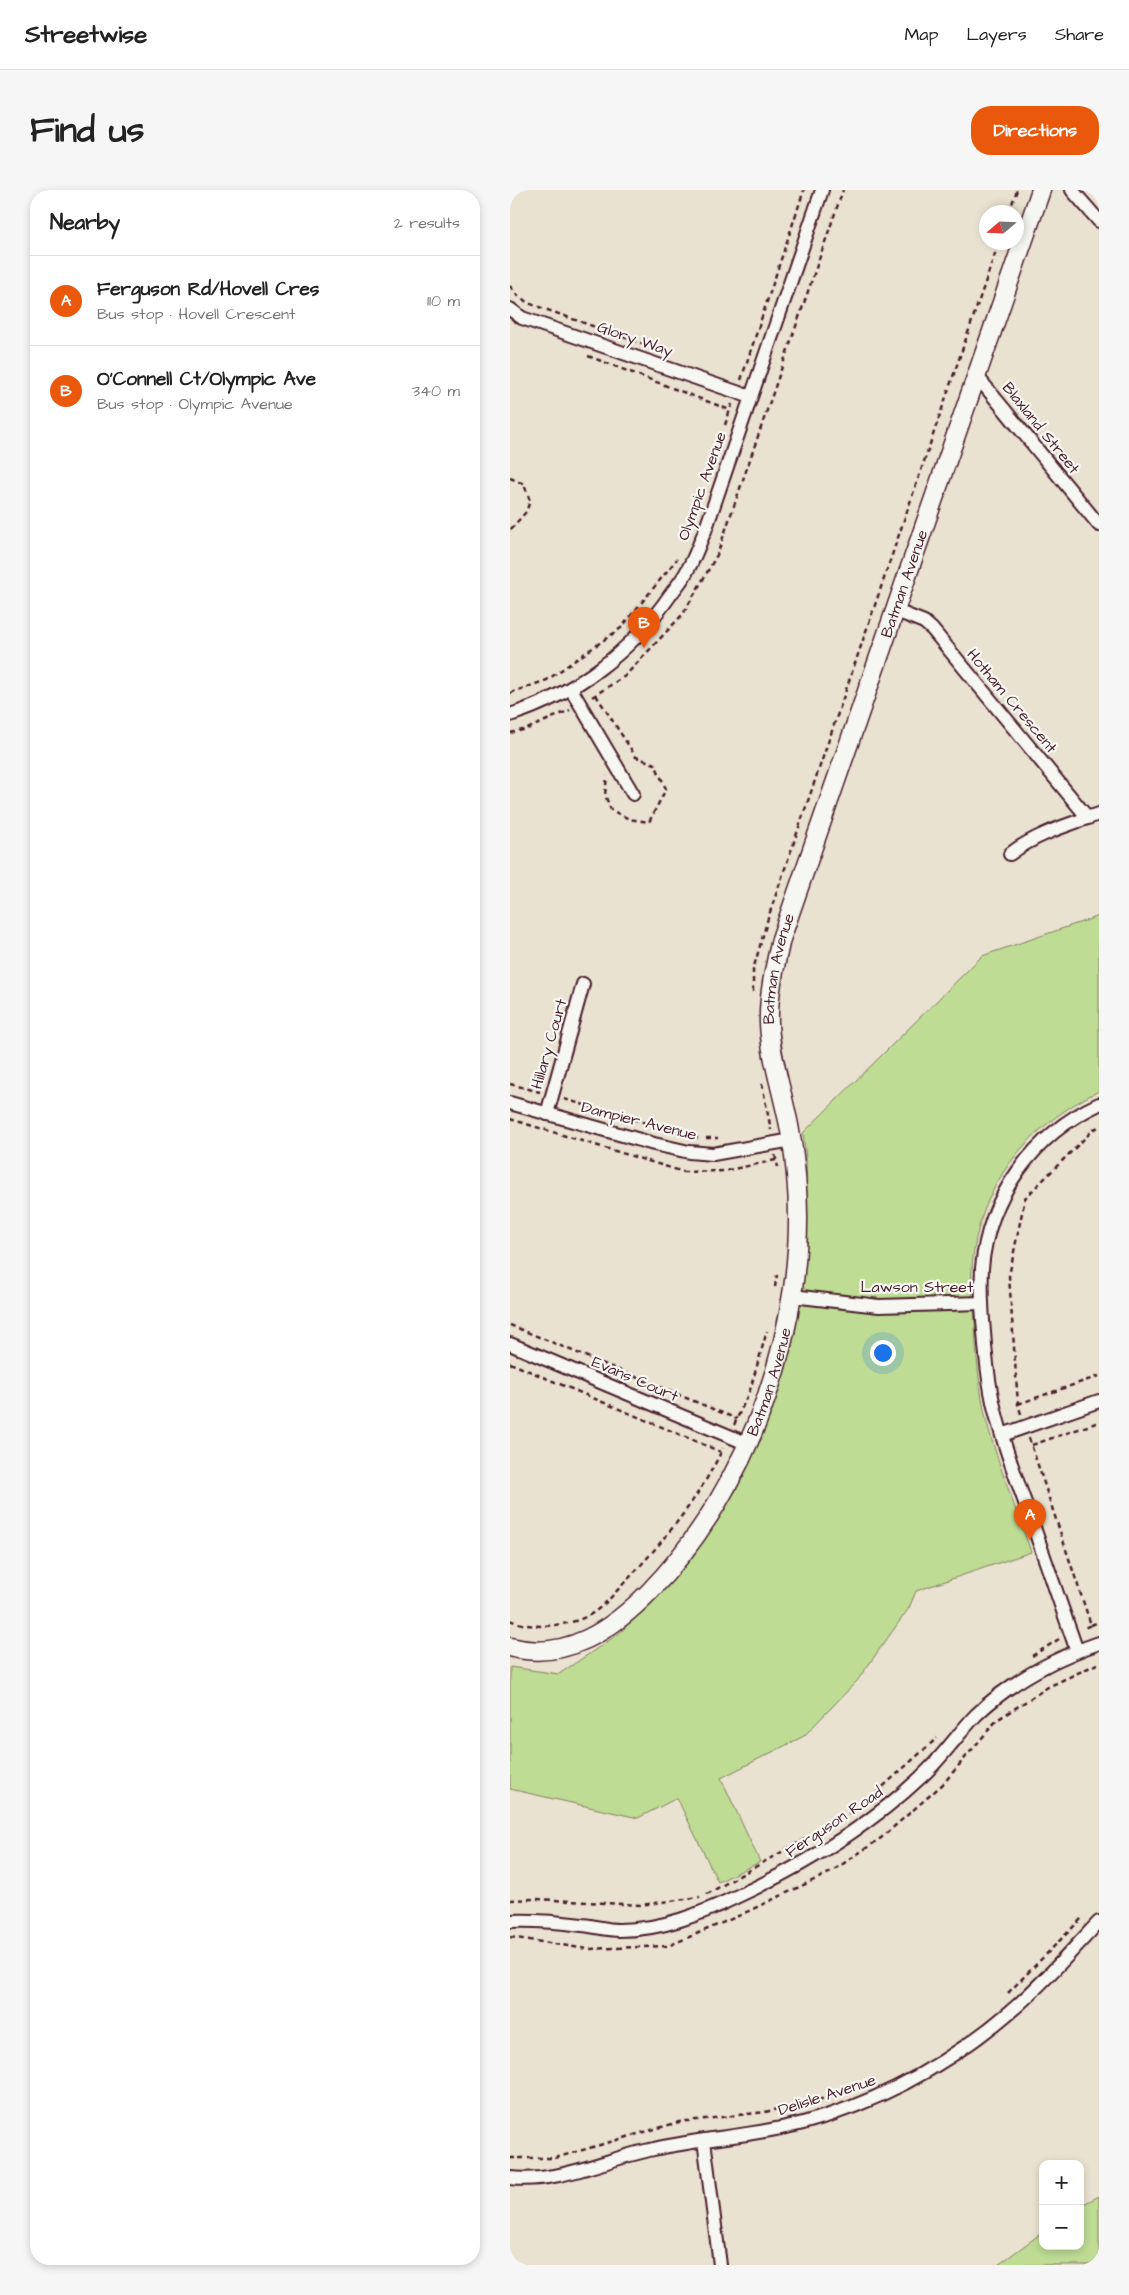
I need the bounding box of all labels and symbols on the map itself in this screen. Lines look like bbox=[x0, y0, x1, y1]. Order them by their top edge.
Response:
north arrow bbox=[979, 205, 1024, 250]
street label: Glory Way bbox=[594, 316, 676, 363]
street label: Blaxland Street bbox=[997, 377, 1085, 479]
street label: Olympic Avenue bbox=[672, 428, 733, 544]
street label: Batman Avenue bbox=[875, 526, 933, 641]
pin: B bbox=[628, 607, 660, 648]
street label: Hotham Crescent bbox=[962, 644, 1063, 758]
street label: Batman Avenue bbox=[758, 910, 800, 1024]
street label: Hillary Court bbox=[526, 996, 574, 1092]
street label: Dampier Avenue bbox=[579, 1096, 699, 1146]
street label: Lawson Street bbox=[861, 1276, 974, 1298]
street label: Batman Avenue bbox=[741, 1325, 797, 1440]
your location bbox=[870, 1340, 896, 1366]
street label: Evans Court bbox=[588, 1351, 682, 1407]
pin: A bbox=[1014, 1499, 1046, 1540]
street label: Ferguson Road bbox=[781, 1781, 888, 1864]
street label: Delisle Avenue bbox=[775, 2069, 879, 2121]

